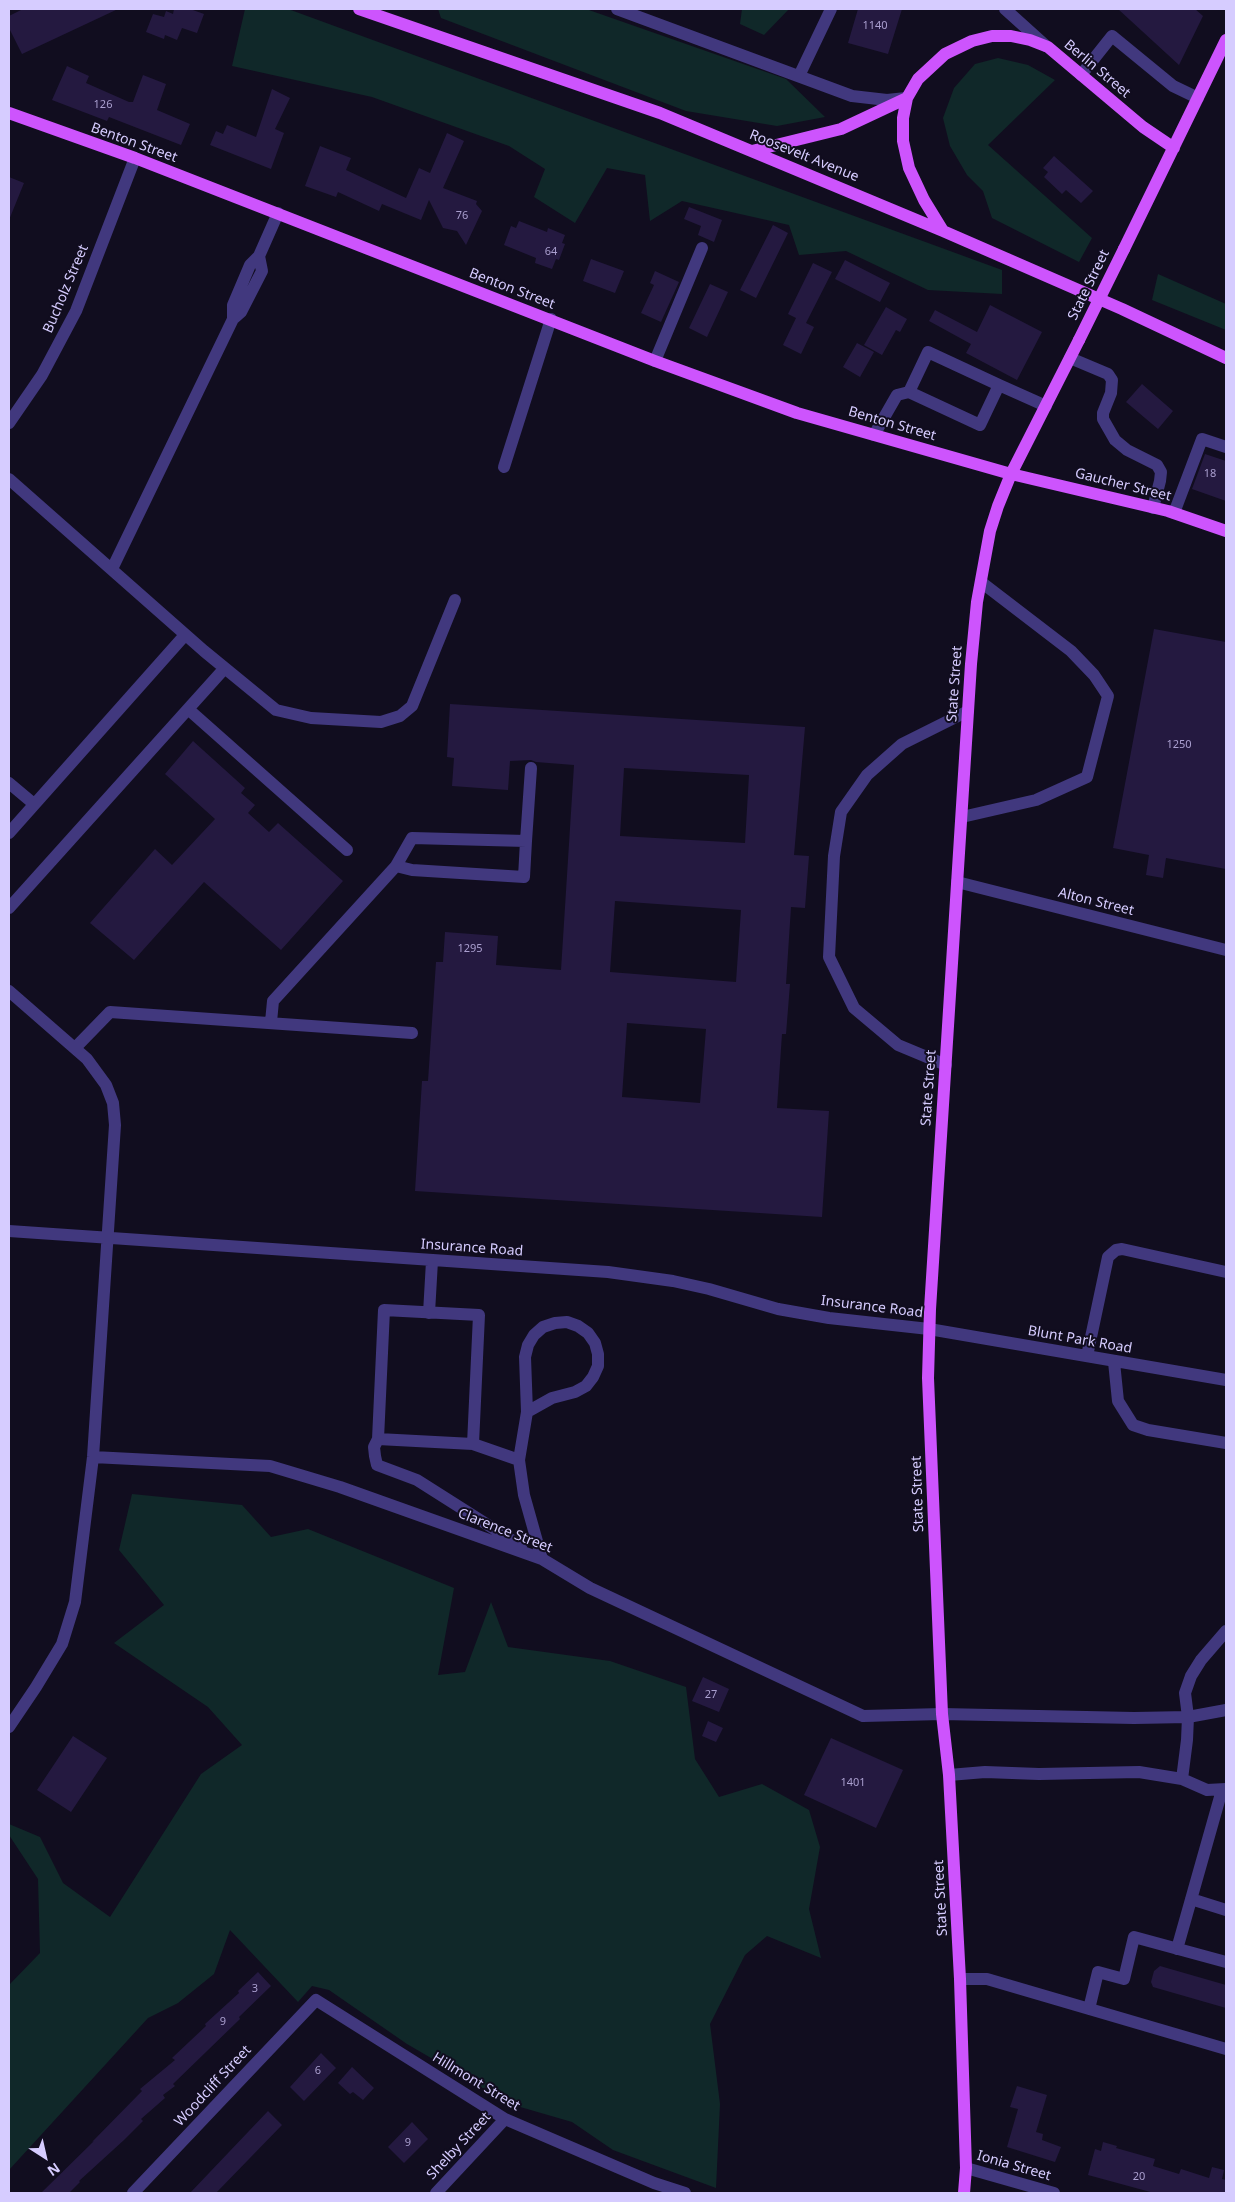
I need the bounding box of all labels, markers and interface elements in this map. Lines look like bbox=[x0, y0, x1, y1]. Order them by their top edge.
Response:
house number: 1140 bbox=[862, 19, 888, 33]
street label: Berlin Street bbox=[1060, 36, 1134, 102]
house number: 126 bbox=[94, 98, 112, 112]
street label: Benton Street bbox=[89, 120, 179, 166]
street label: Roosevelt Avenue bbox=[747, 126, 861, 186]
house number: 76 bbox=[456, 209, 468, 223]
street label: Bucholz Street bbox=[40, 242, 92, 336]
house number: 64 bbox=[545, 245, 557, 259]
street label: State Street bbox=[1065, 247, 1113, 323]
street label: Benton Street bbox=[467, 265, 557, 313]
street label: Benton Street bbox=[846, 403, 938, 445]
street label: Gaucher Street bbox=[1073, 465, 1173, 505]
house number: 18 bbox=[1204, 467, 1216, 481]
street label: State Street bbox=[944, 645, 966, 723]
house number: 1250 bbox=[1166, 738, 1192, 752]
street label: Alton Street bbox=[1056, 884, 1136, 920]
house number: 1295 bbox=[457, 942, 483, 956]
street label: State Street bbox=[918, 1049, 940, 1127]
street label: Insurance Road bbox=[420, 1236, 524, 1260]
street label: Insurance Road bbox=[820, 1292, 924, 1322]
street label: Blunt Park Road bbox=[1027, 1323, 1133, 1357]
street label: State Street bbox=[908, 1456, 928, 1532]
street label: Clarence Street bbox=[455, 1505, 555, 1557]
house number: 27 bbox=[705, 1688, 717, 1702]
house number: 1401 bbox=[840, 1776, 866, 1790]
street label: State Street bbox=[931, 1859, 951, 1937]
house number: 3 bbox=[252, 1982, 258, 1996]
house number: 9 bbox=[220, 2015, 226, 2029]
street label: Woodcliff Street bbox=[171, 2042, 255, 2130]
street label: Hillmont Street bbox=[429, 2049, 523, 2115]
house number: 6 bbox=[315, 2064, 321, 2078]
street label: Shelby Street bbox=[424, 2109, 494, 2183]
north arrow bbox=[20, 2132, 70, 2182]
house number: 9 bbox=[405, 2136, 411, 2150]
street label: Ionia Street bbox=[975, 2147, 1053, 2185]
text: N bbox=[44, 2159, 64, 2181]
house number: 20 bbox=[1133, 2170, 1145, 2184]

